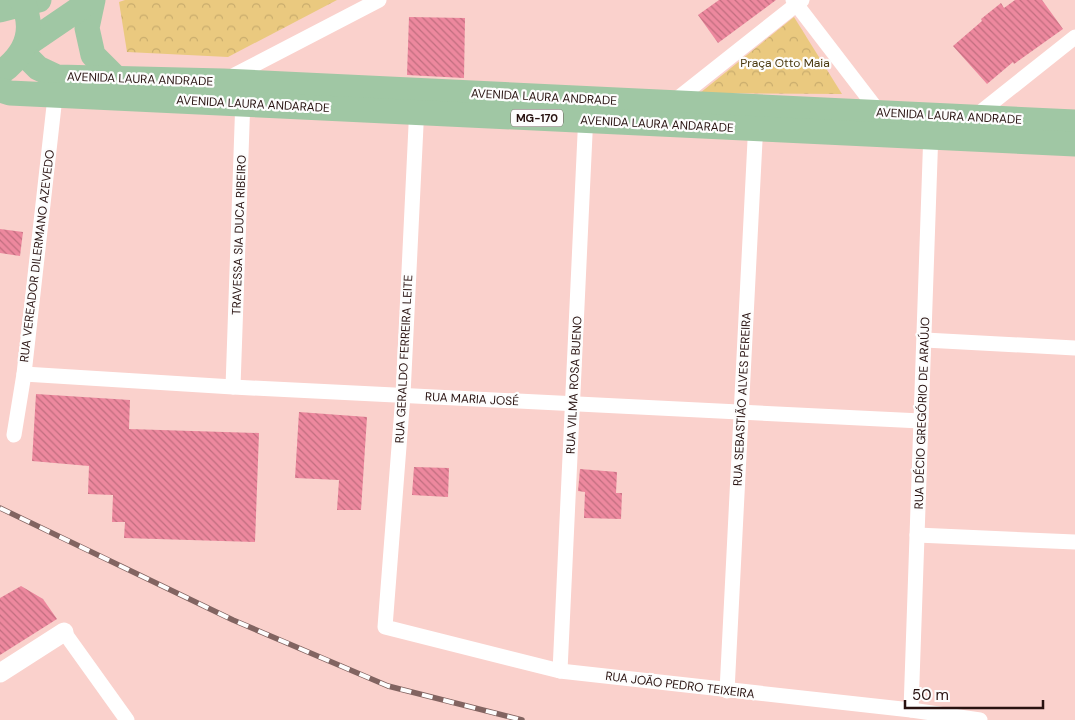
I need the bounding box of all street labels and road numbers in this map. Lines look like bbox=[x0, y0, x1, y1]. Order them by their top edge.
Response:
street label: AVENIDA LAURA ANDRADE bbox=[67, 68, 214, 90]
street label: AVENIDA LAURA ANDRADE bbox=[471, 85, 618, 109]
street label: AVENIDA LAURA ANDARADE bbox=[176, 92, 330, 116]
street label: AVENIDA LAURA ANDRADE bbox=[876, 104, 1023, 128]
road number: MG-170 bbox=[511, 110, 563, 126]
street label: AVENIDA LAURA ANDARADE bbox=[580, 112, 734, 136]
street label: RUA VEREADOR DILERMANO AZEVEDO bbox=[16, 149, 58, 363]
street label: TRAVESSA SIA DUCA RIBEIRO bbox=[228, 155, 250, 315]
street label: RUA GERALDO FERREIRA LEITE bbox=[392, 274, 416, 444]
street label: RUA SEBASTIÃO ALVES PEREIRA bbox=[729, 312, 755, 486]
street label: RUA VILMA ROSA BUENO bbox=[562, 316, 586, 454]
street label: RUA DÉCIO GREGÓRIO DE ARAÚJO bbox=[911, 316, 933, 510]
street label: RUA MARIA JOSÉ bbox=[425, 389, 520, 409]
street label: RUA JOÃO PEDRO TEIXEIRA bbox=[604, 668, 756, 702]

